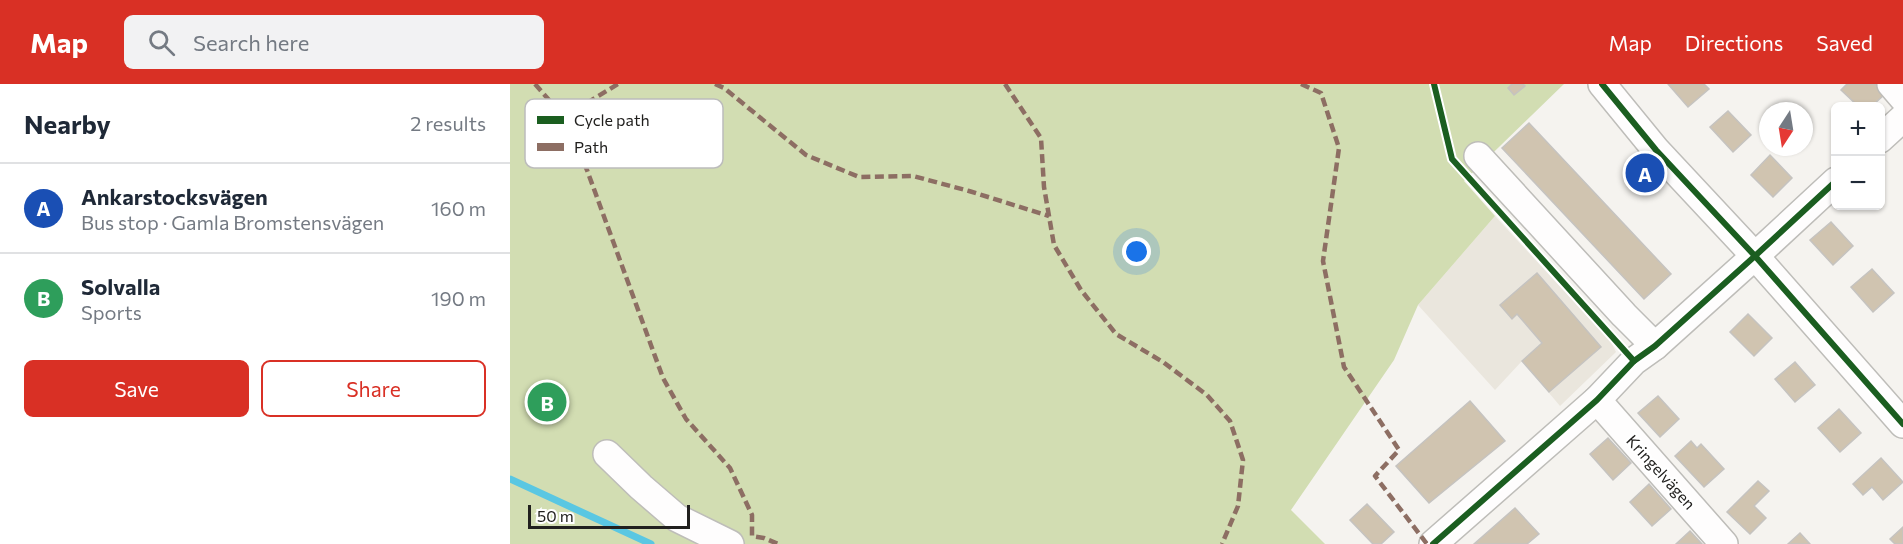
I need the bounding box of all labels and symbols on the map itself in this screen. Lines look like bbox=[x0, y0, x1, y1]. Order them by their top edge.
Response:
legend bbox=[525, 99, 723, 168]
north arrow bbox=[1759, 102, 1813, 156]
text: Cycle path bbox=[574, 110, 650, 129]
text: Path bbox=[574, 137, 608, 156]
pin: A bbox=[1626, 150, 1664, 196]
your location bbox=[1122, 237, 1151, 266]
pin: B bbox=[528, 380, 567, 424]
street label: Kringelvägen bbox=[1623, 430, 1700, 513]
scale bar bbox=[528, 502, 690, 530]

